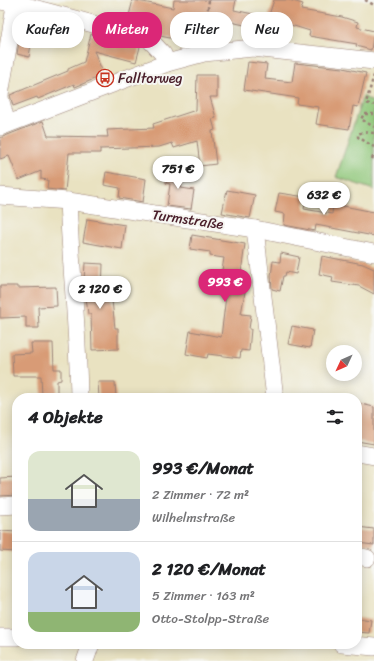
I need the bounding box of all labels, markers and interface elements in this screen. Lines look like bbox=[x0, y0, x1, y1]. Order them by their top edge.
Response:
chip: Kaufen bbox=[12, 12, 84, 48]
chip: Mieten bbox=[92, 12, 162, 48]
chip: Filter bbox=[170, 12, 233, 48]
chip: Neu bbox=[241, 12, 293, 48]
place label: Falltorweg bbox=[118, 66, 183, 91]
bus stop icon: Falltorweg bbox=[95, 68, 115, 88]
pin: 751 € bbox=[150, 156, 206, 190]
text: 751 € bbox=[162, 157, 194, 180]
pin: 632 € bbox=[296, 182, 352, 216]
text: 632 € bbox=[307, 183, 341, 206]
street label: Turmstraße bbox=[151, 202, 225, 237]
pin: 993 € bbox=[197, 269, 253, 303]
text: 993 € bbox=[207, 270, 243, 293]
pin: 2 120 € bbox=[63, 276, 137, 310]
text: 2 120 € bbox=[78, 277, 122, 300]
north arrow bbox=[326, 345, 362, 381]
map controls bbox=[326, 345, 362, 381]
text: 4 Objekte bbox=[28, 402, 103, 432]
icon: filters bbox=[324, 406, 346, 428]
text: 993 €/Monat bbox=[152, 453, 254, 483]
icon: home bbox=[60, 467, 108, 515]
text: 2 Zimmer · 72 m² bbox=[152, 483, 249, 506]
text: Wilhelmstraße bbox=[152, 506, 235, 529]
text: 2 120 €/Monat bbox=[152, 554, 266, 584]
icon: home bbox=[60, 568, 108, 616]
text: 5 Zimmer · 163 m² bbox=[152, 584, 255, 607]
text: Otto-Stolpp-Straße bbox=[152, 607, 269, 630]

